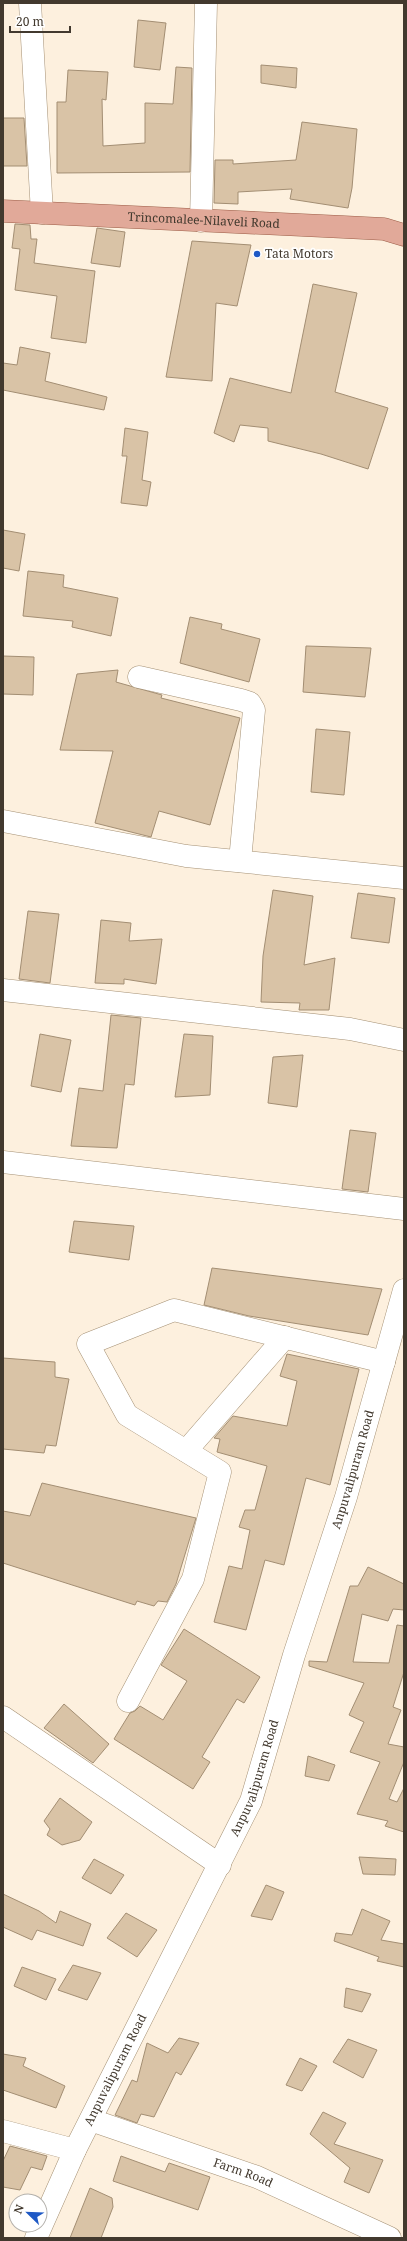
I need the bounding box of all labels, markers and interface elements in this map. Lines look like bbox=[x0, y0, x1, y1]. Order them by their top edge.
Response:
scale bar bbox=[10, 8, 70, 34]
text: 20 m bbox=[16, 13, 44, 30]
street label: Trincomalee-Nilaveli Road bbox=[127, 208, 281, 232]
place label: Tata Motors bbox=[265, 245, 333, 262]
marker: Tata Motors bbox=[252, 249, 262, 259]
street label: Anpuvalipuram Road bbox=[327, 1407, 378, 1531]
street label: Anpuvalipuram Road bbox=[226, 1717, 283, 1839]
street label: Anpuvalipuram Road bbox=[80, 2010, 151, 2128]
street label: Farm Road bbox=[211, 2154, 277, 2191]
north arrow bbox=[8, 2193, 48, 2233]
text: N bbox=[10, 2202, 27, 2216]

